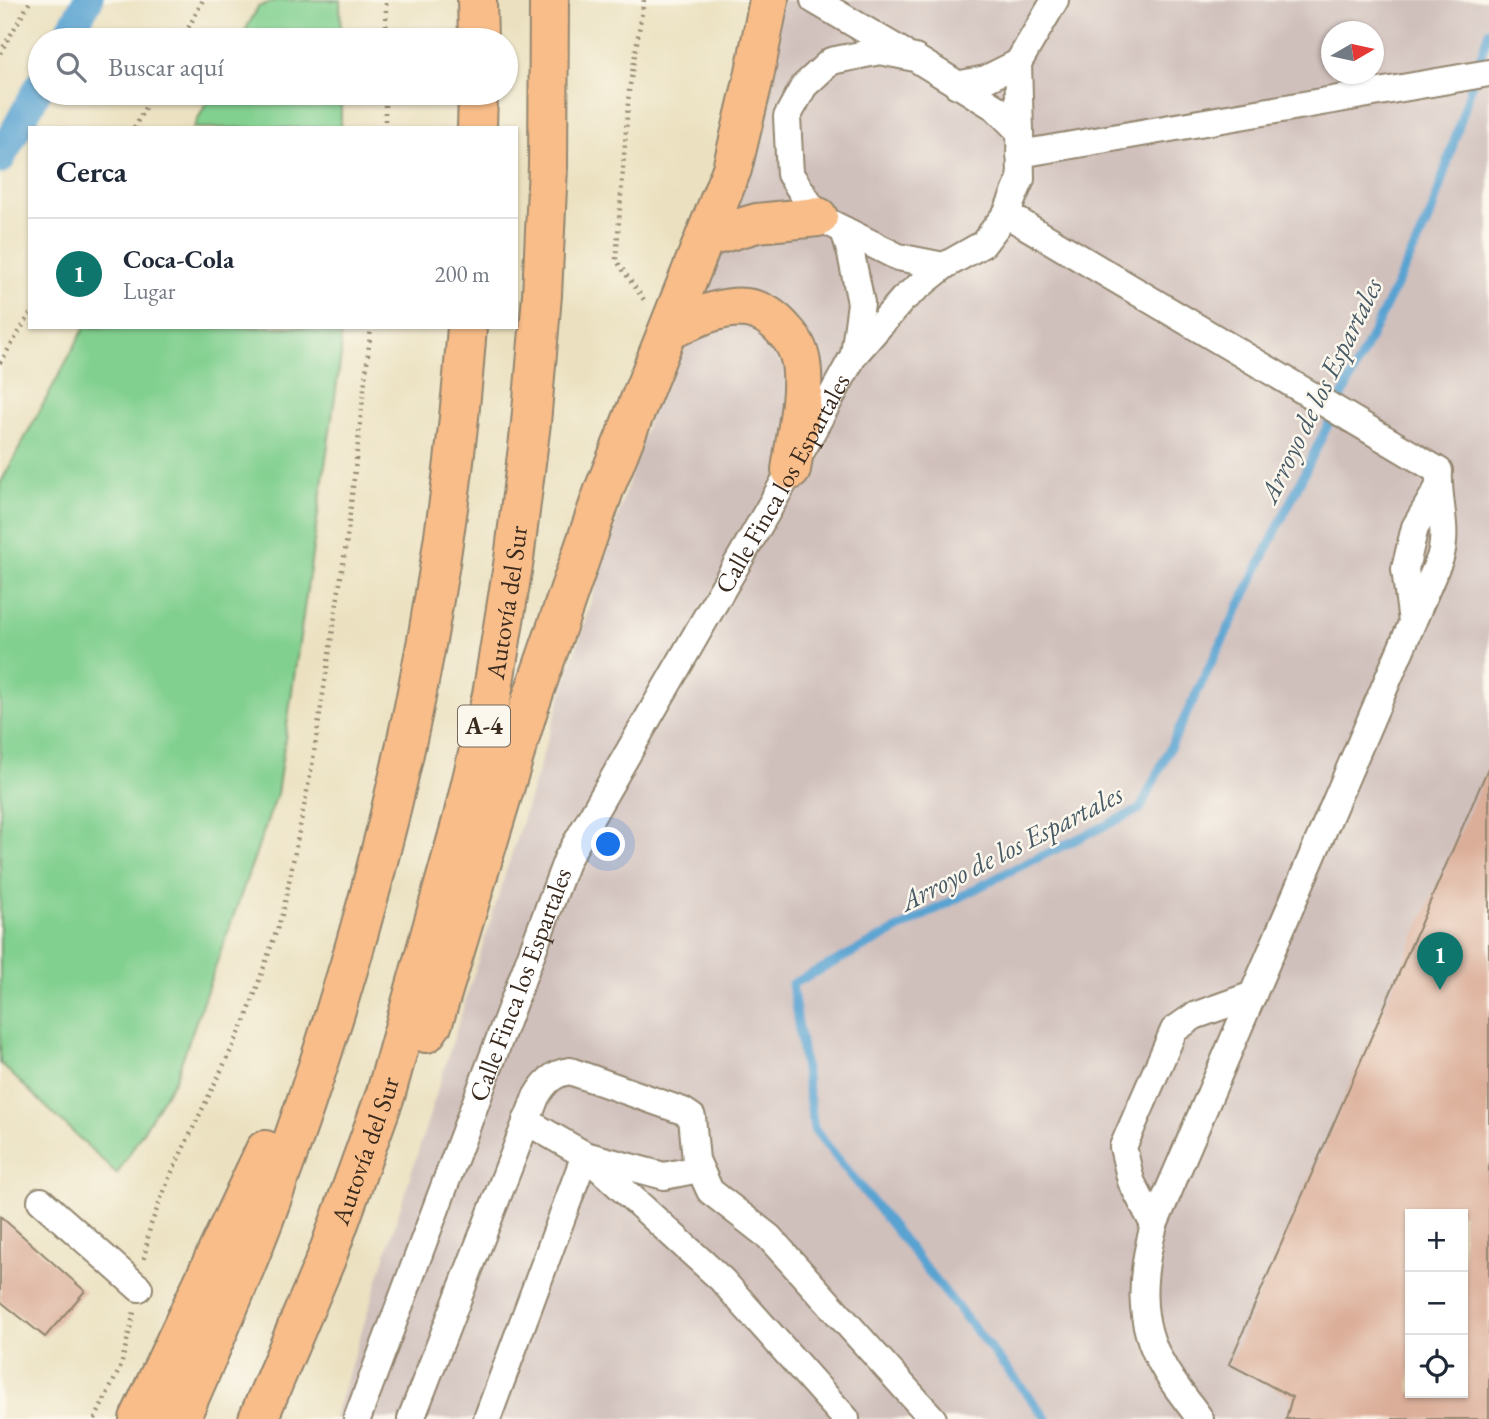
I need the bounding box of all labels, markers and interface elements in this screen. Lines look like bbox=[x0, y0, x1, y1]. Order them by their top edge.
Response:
north arrow bbox=[1321, 21, 1384, 84]
search box bbox=[28, 28, 518, 105]
icon: search bbox=[52, 48, 90, 86]
text: Buscar aquí bbox=[108, 50, 224, 84]
text: Cerca bbox=[56, 152, 127, 191]
text: Coca-Cola bbox=[123, 242, 234, 276]
text: 1 bbox=[73, 259, 85, 289]
text: 200 m bbox=[434, 259, 490, 289]
water label: Arroyo de los Espartales bbox=[1249, 272, 1390, 510]
text: Lugar bbox=[123, 276, 175, 306]
street label: Calle Finca los Espartales bbox=[707, 367, 858, 599]
street label: Autovía del Sur bbox=[478, 523, 535, 683]
road number: A-4 bbox=[458, 706, 510, 746]
water label: Arroyo de los Espartales bbox=[892, 775, 1129, 920]
your location bbox=[591, 827, 625, 861]
street label: Calle Finca los Espartales bbox=[461, 863, 579, 1106]
pin: 1 bbox=[1417, 932, 1463, 990]
street label: Autovía del Sur bbox=[322, 1073, 407, 1230]
map controls bbox=[1405, 1209, 1468, 1398]
button: + bbox=[1405, 1209, 1468, 1272]
button: − bbox=[1405, 1272, 1468, 1335]
button: locate bbox=[1405, 1335, 1468, 1398]

